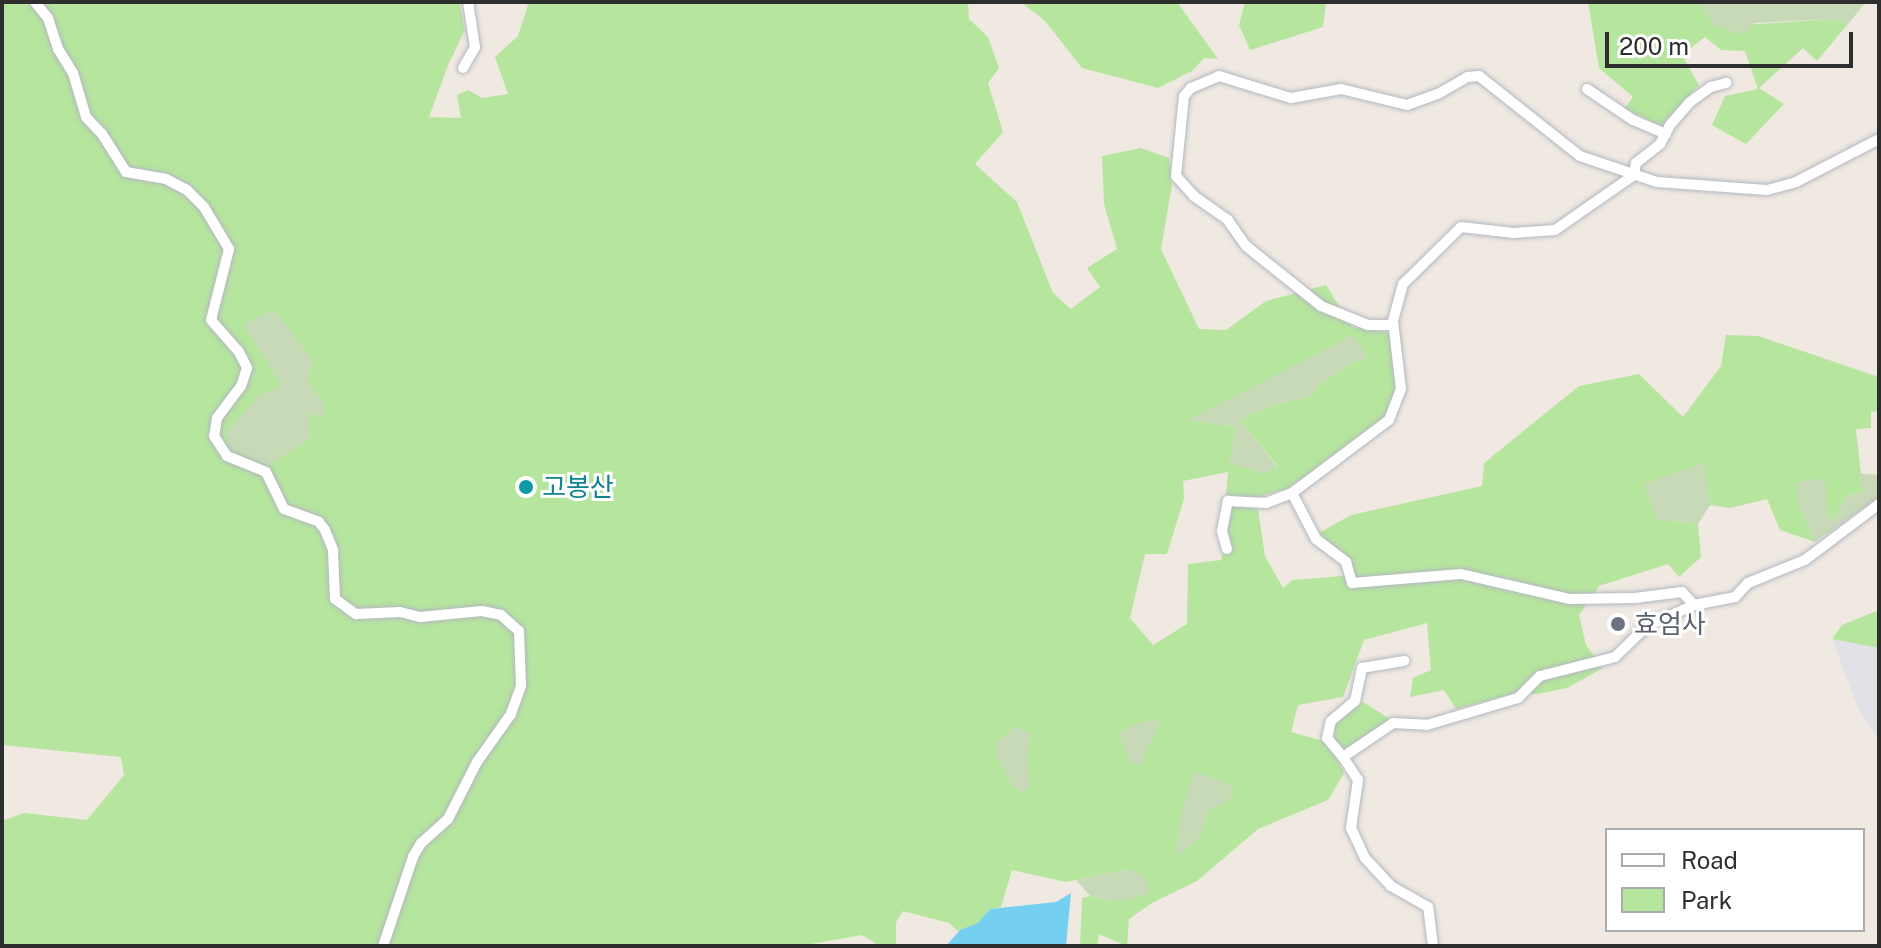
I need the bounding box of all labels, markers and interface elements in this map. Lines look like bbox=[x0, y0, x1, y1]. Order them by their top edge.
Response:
scale bar bbox=[1609, 16, 1857, 66]
text: 200 m bbox=[1619, 32, 1689, 60]
place label: 고봉산 bbox=[542, 471, 614, 503]
marker: 고봉산 bbox=[517, 478, 535, 496]
place label: 효엄사 bbox=[1634, 608, 1706, 640]
marker: 효엄사 bbox=[1609, 615, 1627, 633]
legend bbox=[1605, 828, 1865, 932]
text: Road bbox=[1681, 846, 1738, 874]
text: Park bbox=[1681, 886, 1732, 914]

